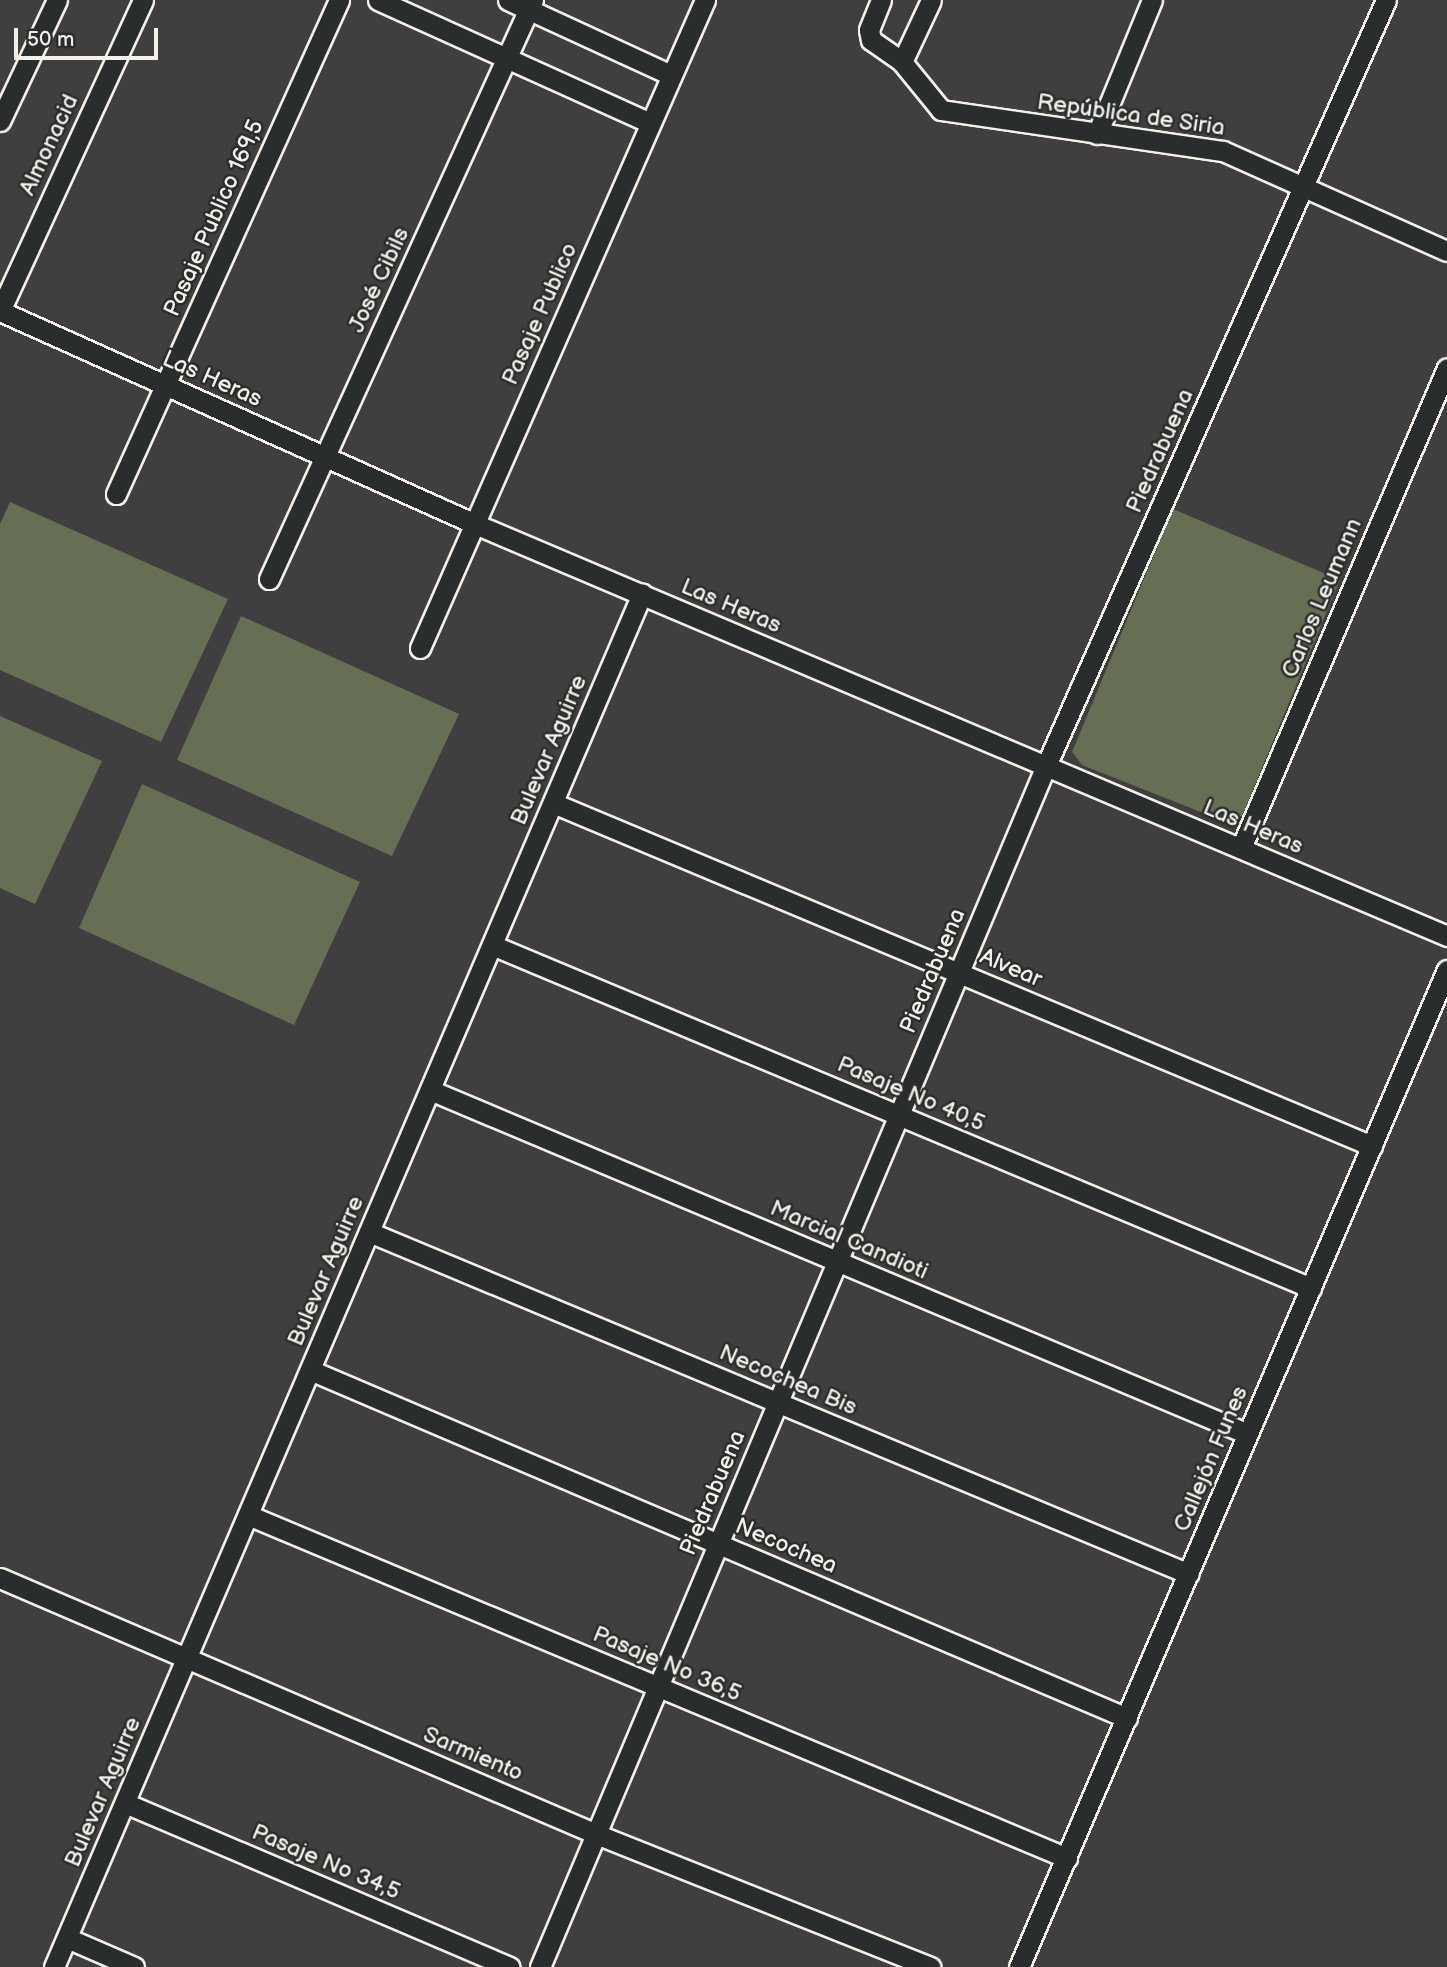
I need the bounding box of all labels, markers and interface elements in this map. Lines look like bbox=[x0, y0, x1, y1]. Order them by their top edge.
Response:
scale bar bbox=[18, 14, 161, 58]
text: 50 m bbox=[27, 27, 74, 52]
street label: República de Siria bbox=[1035, 88, 1227, 142]
street label: Almonacid bbox=[14, 90, 84, 200]
street label: Pasaje Publico 169,5 bbox=[158, 115, 270, 321]
street label: José Cibils bbox=[343, 223, 415, 337]
street label: Pasaje Publico bbox=[496, 239, 584, 389]
street label: Las Heras bbox=[158, 345, 266, 413]
street label: Piedrabuena bbox=[1120, 385, 1200, 517]
street label: Carlos Leumann bbox=[1276, 514, 1368, 682]
street label: Las Heras bbox=[677, 573, 785, 639]
street label: Bulevar Aguirre bbox=[505, 671, 593, 829]
street label: Las Heras bbox=[1199, 794, 1307, 860]
street label: Piedrabuena bbox=[894, 905, 972, 1037]
street label: Alvear bbox=[976, 943, 1046, 993]
street label: Pasaje No 40,5 bbox=[833, 1050, 989, 1138]
street label: Bulevar Aguirre bbox=[282, 1192, 370, 1350]
street label: Marcial Candioti bbox=[766, 1194, 932, 1286]
street label: Necochea Bis bbox=[715, 1339, 861, 1421]
street label: Callejón Funes bbox=[1168, 1382, 1254, 1536]
street label: Piedrabuena bbox=[674, 1427, 752, 1559]
street label: Necochea bbox=[731, 1512, 841, 1580]
street label: Pasaje No 36,5 bbox=[589, 1620, 745, 1708]
street label: Bulevar Aguirre bbox=[59, 1713, 147, 1871]
street label: Sarmiento bbox=[419, 1721, 527, 1787]
street label: Pasaje No 34,5 bbox=[248, 1818, 404, 1906]

